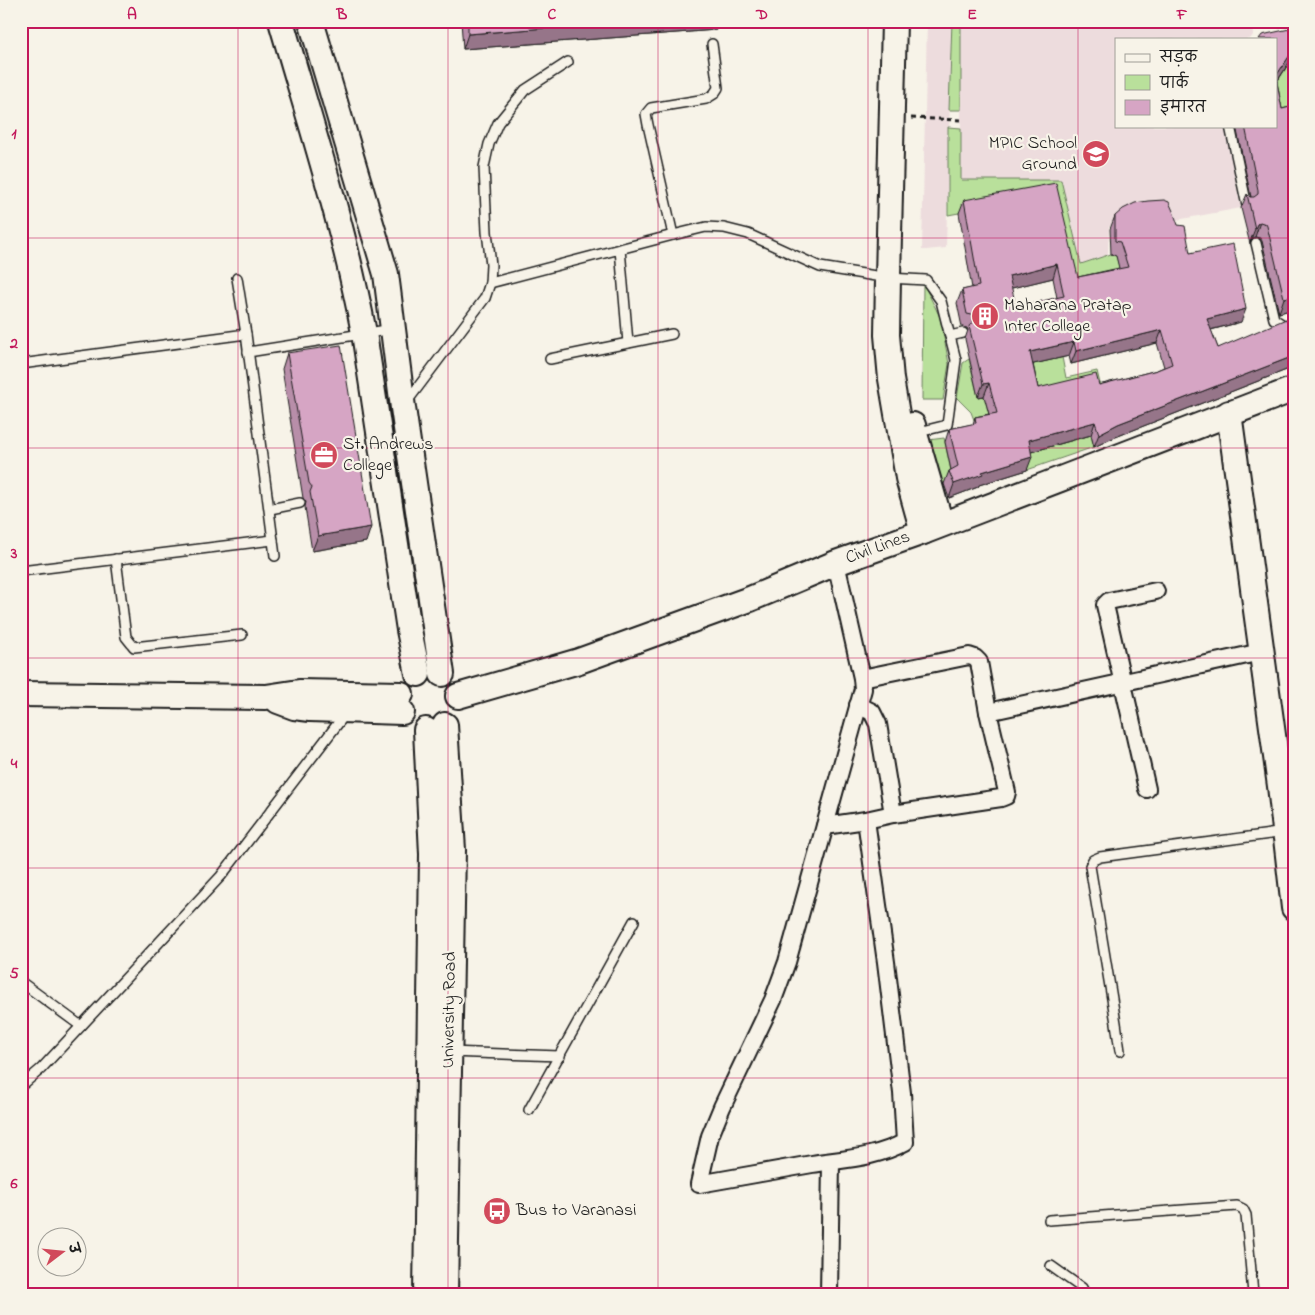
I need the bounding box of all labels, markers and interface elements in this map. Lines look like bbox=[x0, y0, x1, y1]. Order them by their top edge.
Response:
text: A bbox=[127, 3, 137, 27]
text: B bbox=[336, 3, 348, 27]
text: C bbox=[548, 3, 557, 27]
text: D bbox=[755, 3, 768, 27]
text: E bbox=[967, 3, 977, 27]
text: F bbox=[1176, 3, 1188, 27]
legend bbox=[1115, 38, 1278, 128]
text: सड़क bbox=[1159, 47, 1198, 69]
text: पार्क bbox=[1159, 71, 1190, 95]
text: इमारत bbox=[1160, 97, 1207, 119]
text: 1 bbox=[11, 122, 17, 146]
place label: MPIC School Ground bbox=[989, 131, 1077, 178]
school or university icon: MPIC School Ground bbox=[1081, 139, 1111, 169]
place label: Maharana Pratap Inter College bbox=[1004, 293, 1132, 341]
building icon: Maharana Pratap Inter College bbox=[970, 301, 1000, 331]
text: 2 bbox=[9, 332, 18, 356]
place label: St. Andrews College bbox=[343, 432, 433, 480]
office icon: St. Andrews College bbox=[309, 440, 339, 470]
street label: Civil Lines bbox=[842, 524, 914, 572]
text: 3 bbox=[10, 542, 18, 566]
text: 4 bbox=[10, 752, 18, 776]
street label: University Road bbox=[436, 951, 464, 1069]
text: 5 bbox=[9, 962, 19, 986]
text: 6 bbox=[9, 1172, 18, 1196]
bus stop icon: Bus to Varanasi bbox=[482, 1196, 512, 1226]
place label: Bus to Varanasi bbox=[515, 1198, 636, 1224]
north arrow bbox=[38, 1228, 88, 1278]
text: उ bbox=[61, 1240, 85, 1258]

